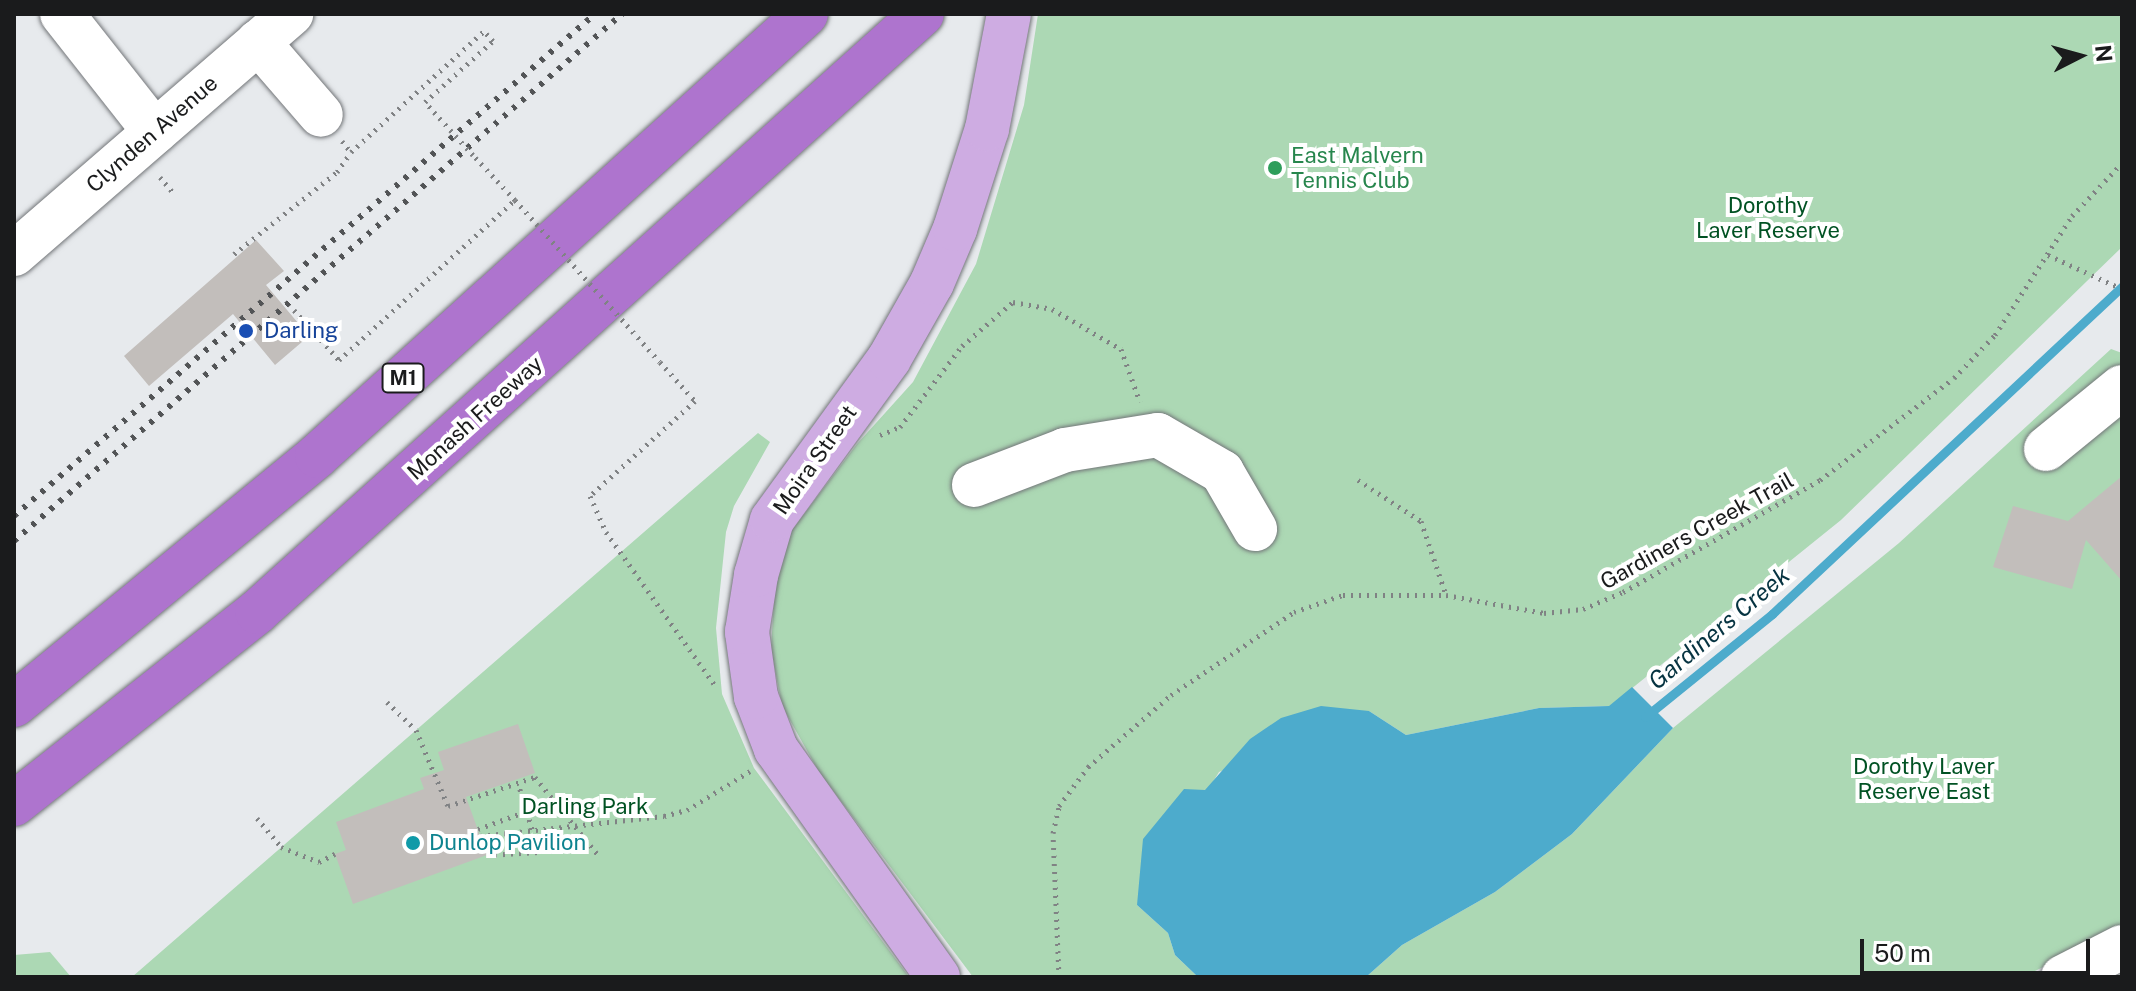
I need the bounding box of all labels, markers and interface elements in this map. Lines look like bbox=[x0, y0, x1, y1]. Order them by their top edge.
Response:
north arrow bbox=[2040, 16, 2120, 96]
text: N bbox=[2090, 44, 2118, 63]
street label: Clynden Avenue bbox=[81, 70, 223, 198]
place label: East Malvern Tennis Club bbox=[1291, 142, 1424, 194]
marker: East Malvern Tennis Club bbox=[1266, 159, 1284, 177]
park label: Dorothy Laver Reserve bbox=[1696, 192, 1840, 244]
place label: Darling bbox=[264, 318, 339, 344]
marker: Darling bbox=[235, 320, 257, 342]
street label: Monash Freeway bbox=[402, 351, 548, 485]
road number: M1 bbox=[381, 362, 425, 394]
street label: Moira Street bbox=[768, 400, 862, 520]
street label: Gardiners Creek Trail bbox=[1596, 467, 1798, 595]
water label: Gardiners Creek bbox=[1642, 561, 1796, 695]
park label: Dorothy Laver Reserve East bbox=[1853, 753, 1995, 804]
park label: Darling Park bbox=[522, 794, 648, 820]
place label: Dunlop Pavilion bbox=[429, 830, 586, 856]
marker: Dunlop Pavilion bbox=[404, 834, 422, 852]
scale bar bbox=[1864, 923, 2094, 973]
text: 50 m bbox=[1874, 939, 1931, 967]

